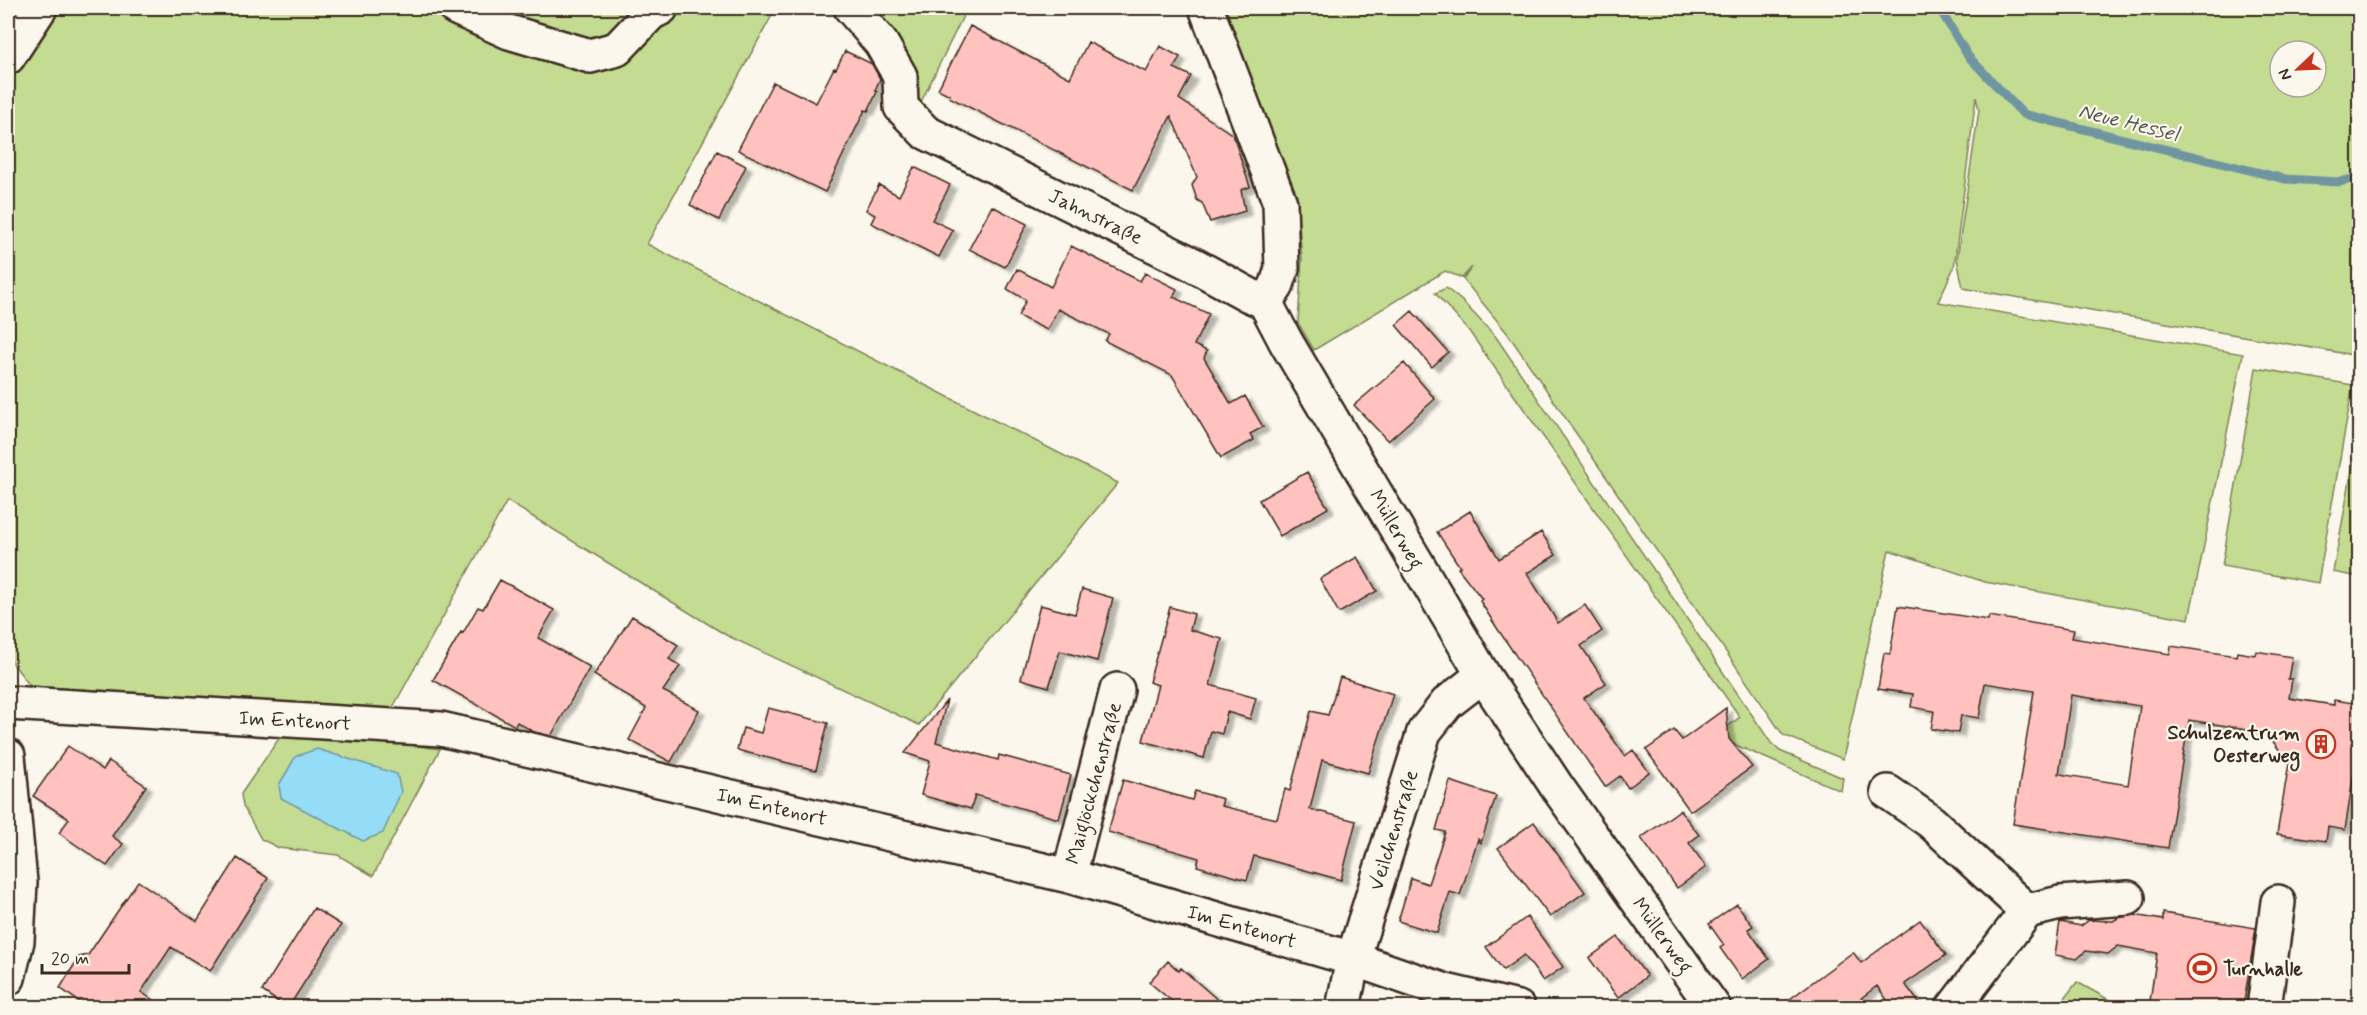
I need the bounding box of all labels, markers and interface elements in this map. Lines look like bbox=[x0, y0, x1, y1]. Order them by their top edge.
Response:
north arrow bbox=[2268, 39, 2328, 99]
text: N bbox=[2274, 65, 2297, 83]
water label: Neue Hessel bbox=[2076, 97, 2184, 149]
street label: Jahnstraße bbox=[1044, 183, 1147, 252]
street label: Müllerweg bbox=[1360, 485, 1429, 576]
street label: Maiglöckchenstraße bbox=[1060, 699, 1131, 868]
street label: Im Entenort bbox=[238, 705, 352, 738]
place label: Schulzentrum Oesterweg bbox=[2167, 720, 2300, 772]
building icon: Schulzentrum Oesterweg bbox=[2305, 728, 2337, 760]
street label: Veilchenstraße bbox=[1363, 767, 1426, 894]
street label: Im Entenort bbox=[714, 782, 829, 833]
street label: Müllerweg bbox=[1623, 892, 1699, 981]
street label: Im Entenort bbox=[1184, 899, 1299, 956]
scale bar bbox=[42, 937, 129, 975]
text: 20 m bbox=[51, 947, 89, 971]
sports icon: Turnhalle bbox=[2186, 952, 2218, 984]
place label: Turnhalle bbox=[2223, 956, 2303, 983]

